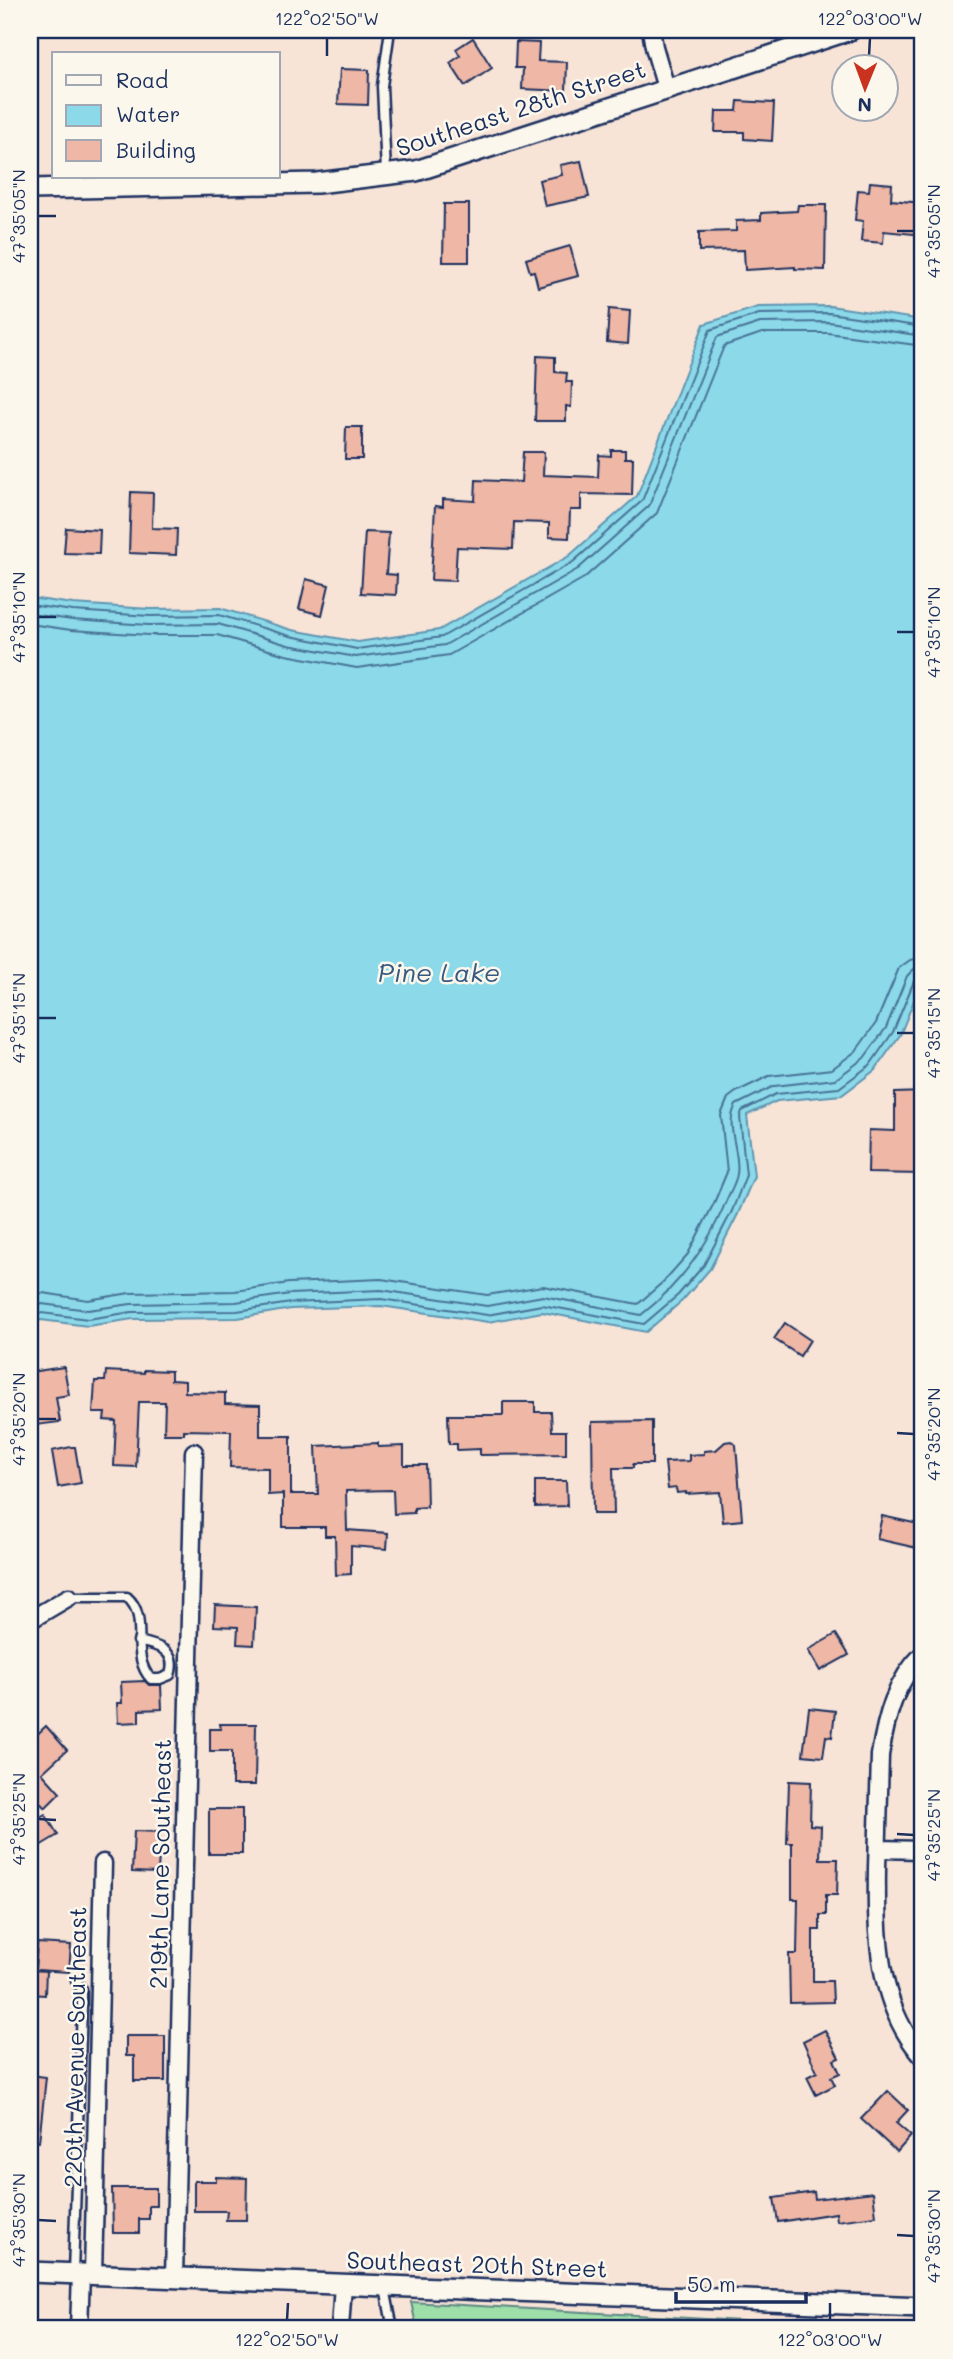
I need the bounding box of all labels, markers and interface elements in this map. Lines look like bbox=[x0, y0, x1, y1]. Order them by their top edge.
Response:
text: 122°02'50"W bbox=[275, 6, 379, 30]
text: 122°03'00"W bbox=[817, 6, 923, 30]
legend bbox=[52, 52, 280, 178]
north arrow bbox=[830, 52, 900, 122]
street label: Southeast 28th Street bbox=[392, 53, 649, 163]
text: Road bbox=[116, 66, 168, 93]
text: N bbox=[857, 93, 872, 118]
text: Water bbox=[116, 100, 180, 127]
text: Building bbox=[116, 136, 196, 163]
text: 47°35'05"N bbox=[6, 169, 30, 263]
text: 47°35'05"N bbox=[921, 184, 945, 278]
text: 47°35'10"N bbox=[6, 571, 30, 663]
text: 47°35'10"N bbox=[921, 586, 945, 678]
water label: Pine Lake bbox=[378, 955, 500, 989]
text: 47°35'15"N bbox=[6, 973, 30, 1063]
text: 47°35'15"N bbox=[921, 988, 945, 1078]
text: 47°35'20"N bbox=[6, 1372, 30, 1466]
text: 47°35'20"N bbox=[921, 1387, 945, 1481]
street label: 219th Lane Southeast bbox=[142, 1738, 177, 1989]
text: 47°35'25"N bbox=[6, 1773, 30, 1865]
text: 47°35'25"N bbox=[921, 1789, 945, 1881]
street label: 220th Avenue Southeast bbox=[57, 1906, 92, 2188]
text: 47°35'30"N bbox=[6, 2173, 30, 2267]
text: 47°35'30"N bbox=[921, 2189, 945, 2283]
street label: Southeast 20th Street bbox=[346, 2243, 608, 2284]
scale bar bbox=[676, 2261, 806, 2305]
text: 50 m bbox=[687, 2270, 736, 2297]
text: 122°02'50"W bbox=[235, 2327, 339, 2351]
text: 122°03'00"W bbox=[777, 2327, 883, 2351]

